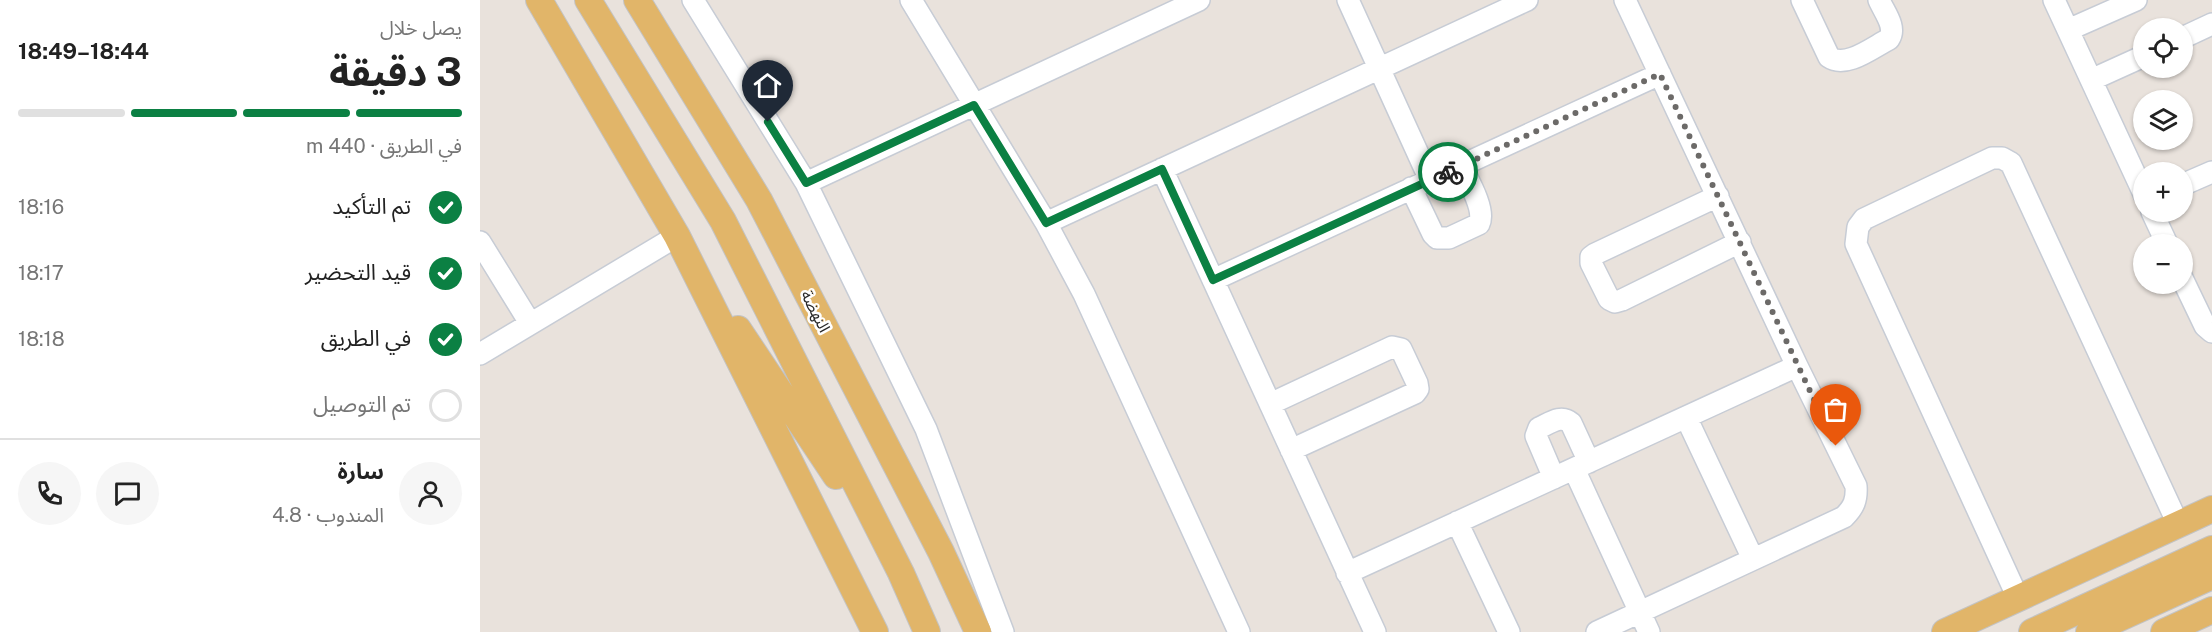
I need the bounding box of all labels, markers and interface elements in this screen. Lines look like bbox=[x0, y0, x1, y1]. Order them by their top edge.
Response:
text: يصل خلال bbox=[380, 16, 462, 40]
map controls bbox=[2133, 18, 2193, 294]
button: locate bbox=[2133, 18, 2193, 78]
text: 18:44–18:49 bbox=[18, 38, 149, 64]
text: 3 دقيقة bbox=[329, 49, 462, 95]
pin bbox=[742, 60, 793, 122]
icon: home bbox=[751, 69, 784, 102]
button: layers bbox=[2133, 90, 2193, 150]
text: في الطريق · 440 m bbox=[306, 134, 462, 158]
courier bbox=[1418, 142, 1478, 202]
icon: bike bbox=[1432, 156, 1465, 189]
button: + bbox=[2133, 162, 2193, 222]
icon: check bbox=[429, 191, 462, 224]
text: تم التأكيد bbox=[332, 193, 411, 219]
text: 18:16 bbox=[18, 195, 64, 219]
button: − bbox=[2133, 234, 2193, 294]
icon: check bbox=[429, 257, 462, 290]
text: قيد التحضير bbox=[305, 259, 411, 285]
text: 18:17 bbox=[18, 261, 64, 285]
street label: النهضة bbox=[797, 287, 834, 335]
icon: check bbox=[429, 323, 462, 356]
text: في الطريق bbox=[321, 325, 411, 351]
text: 18:18 bbox=[18, 327, 65, 351]
pin bbox=[1810, 384, 1861, 446]
text: تم التوصيل bbox=[313, 391, 411, 417]
icon: bag bbox=[1819, 393, 1852, 426]
text: سارة bbox=[338, 458, 384, 484]
button: phone bbox=[18, 462, 81, 525]
button: chat bbox=[96, 462, 159, 525]
button: person bbox=[399, 462, 462, 525]
text: المندوب · 4.8 bbox=[272, 503, 384, 527]

